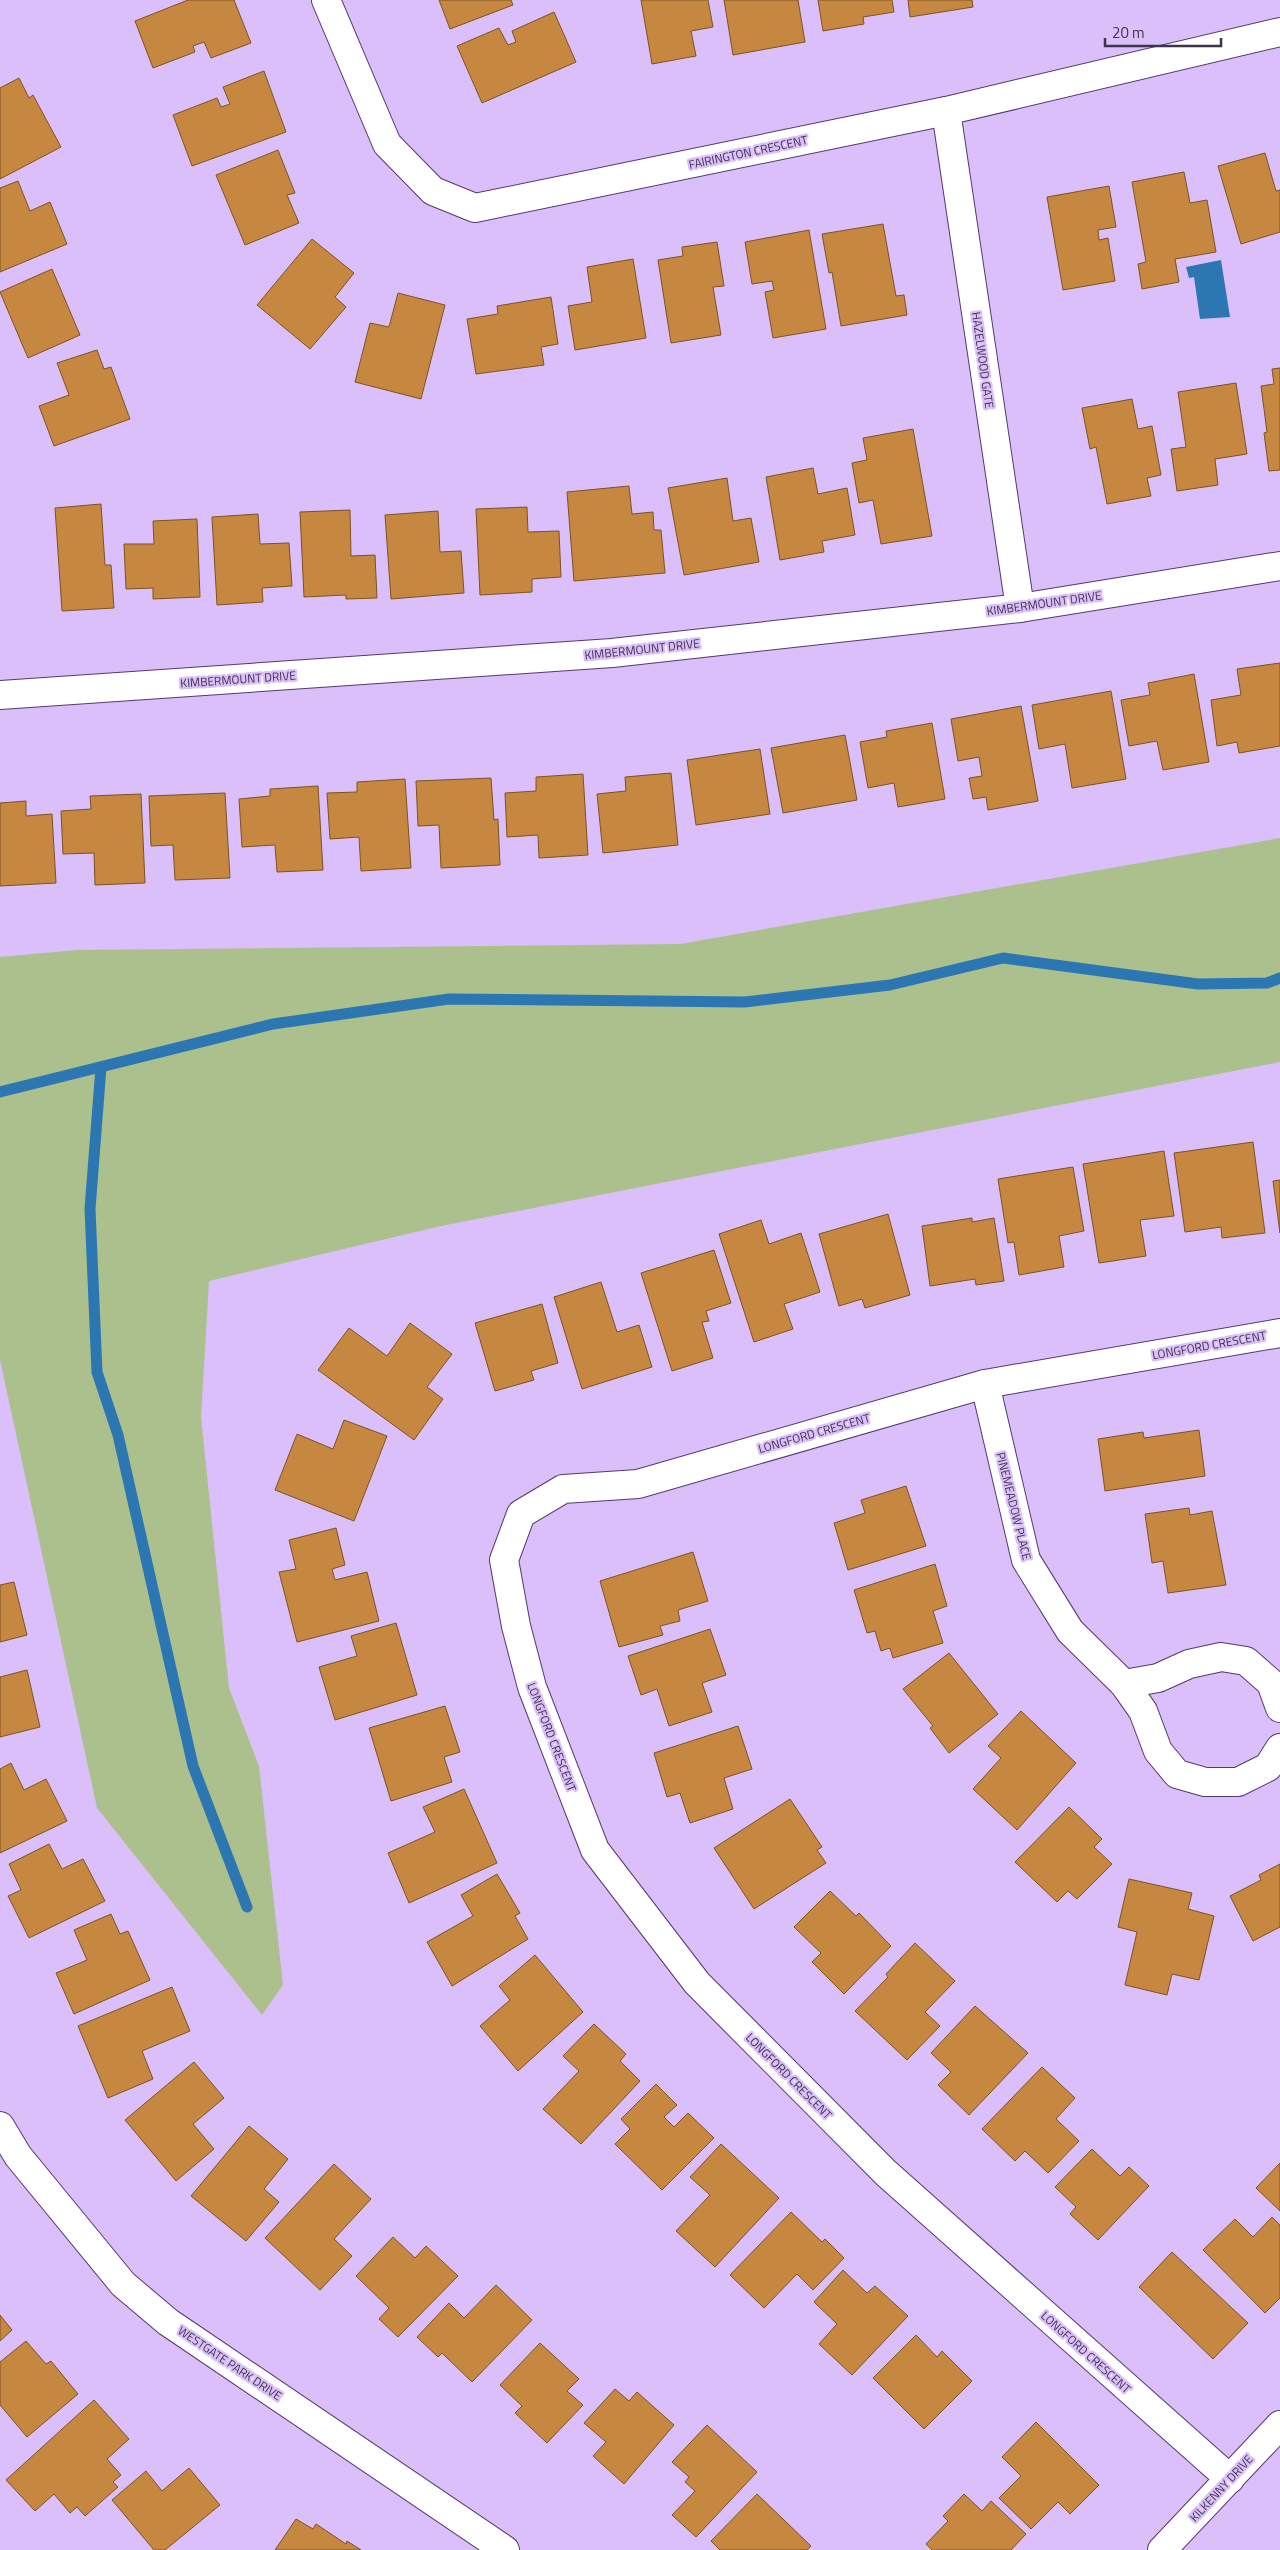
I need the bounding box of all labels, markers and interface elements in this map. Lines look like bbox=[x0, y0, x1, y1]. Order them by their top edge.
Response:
scale bar bbox=[1105, 15, 1221, 47]
text: 20 m bbox=[1112, 21, 1145, 44]
street label: FAIRINGTON CRESCENT bbox=[687, 130, 810, 174]
street label: HAZELWOOD GATE bbox=[967, 310, 999, 410]
street label: KIMBERMOUNT DRIVE bbox=[985, 585, 1103, 620]
street label: KIMBERMOUNT DRIVE bbox=[583, 633, 701, 664]
street label: KIMBERMOUNT DRIVE bbox=[180, 665, 297, 693]
street label: LONGFORD CRESCENT bbox=[1151, 1326, 1268, 1364]
street label: LONGFORD CRESCENT bbox=[756, 1408, 873, 1458]
street label: PINEMEADOW PLACE bbox=[991, 1450, 1037, 1562]
street label: LONGFORD CRESCENT bbox=[522, 1680, 582, 1795]
street label: LONGFORD CRESCENT bbox=[741, 2028, 837, 2124]
street label: LONGFORD CRESCENT bbox=[1037, 2306, 1136, 2398]
street label: WESTGATE PARK DRIVE bbox=[174, 2321, 286, 2405]
street label: KILKENNY DRIVE bbox=[1185, 2450, 1258, 2526]

